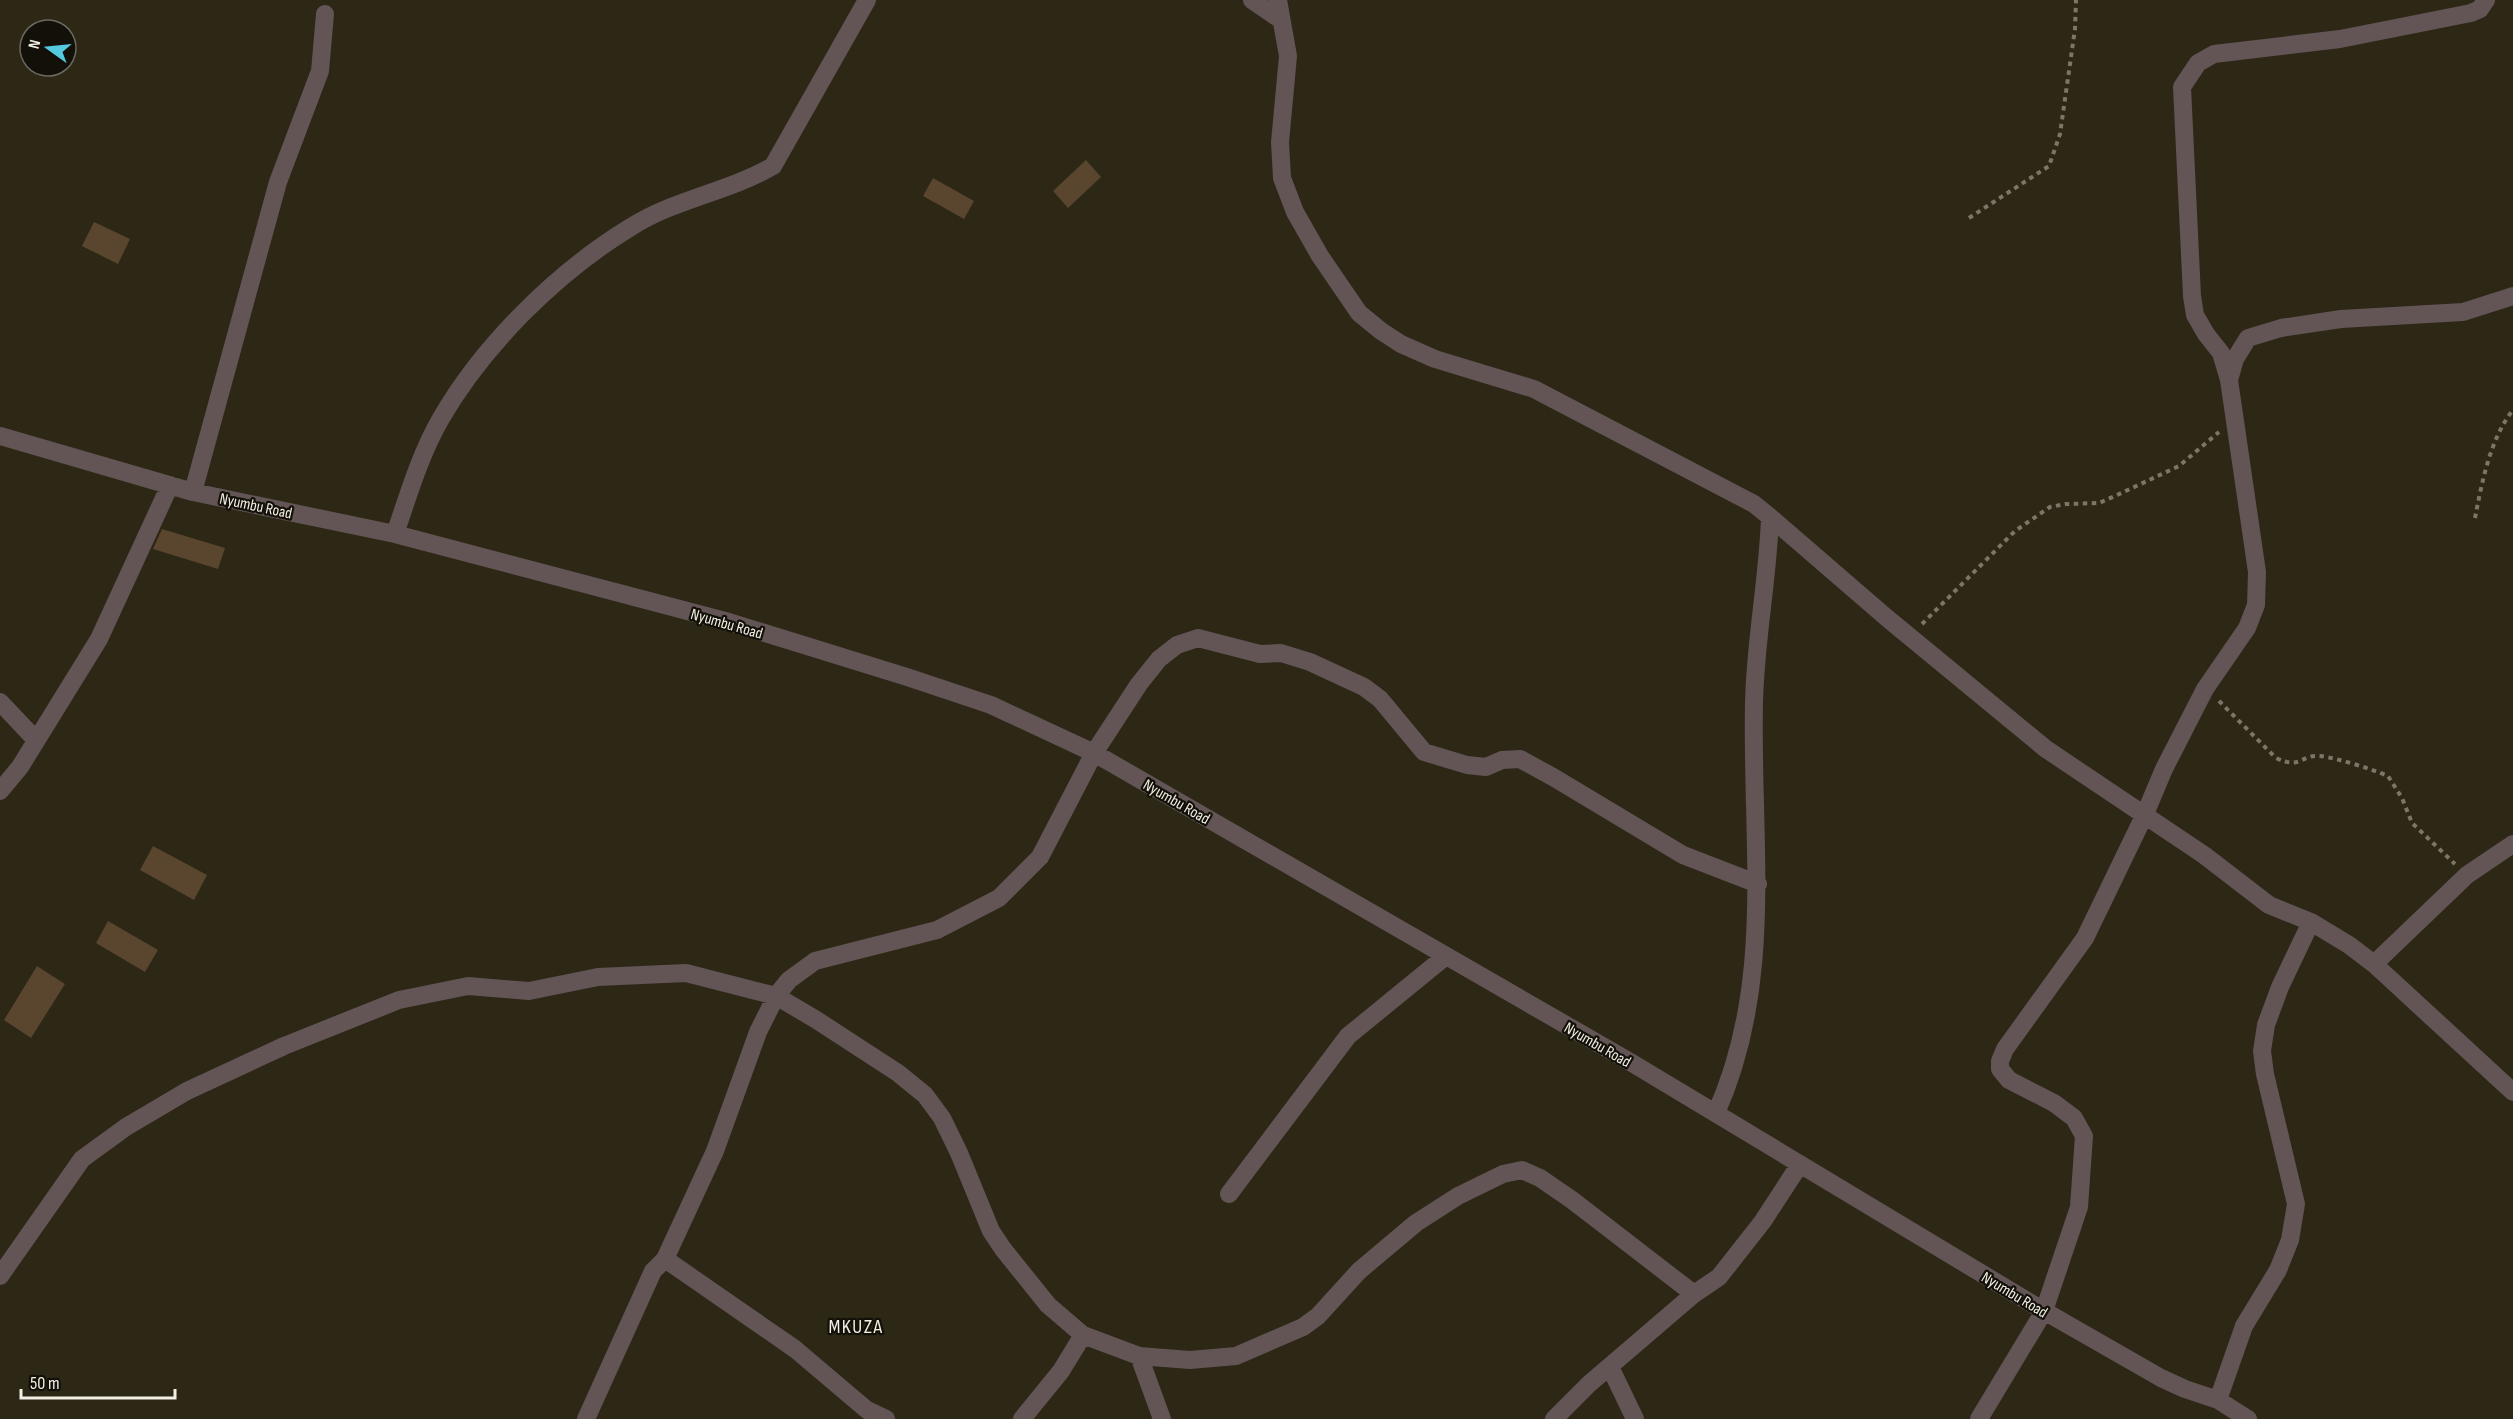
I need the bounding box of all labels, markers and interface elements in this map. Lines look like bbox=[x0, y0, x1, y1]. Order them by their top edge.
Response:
north arrow bbox=[18, 18, 78, 78]
text: N bbox=[25, 38, 45, 51]
street label: Nyumbu Road bbox=[218, 489, 294, 523]
street label: Nyumbu Road bbox=[688, 605, 765, 644]
street label: Nyumbu Road bbox=[1140, 776, 1213, 829]
street label: Nyumbu Road bbox=[1561, 1019, 1634, 1072]
street label: Nyumbu Road bbox=[1978, 1268, 2051, 1322]
district label: MKUZA bbox=[828, 1315, 884, 1339]
scale bar bbox=[21, 1362, 176, 1400]
text: 50 m bbox=[30, 1373, 60, 1394]

